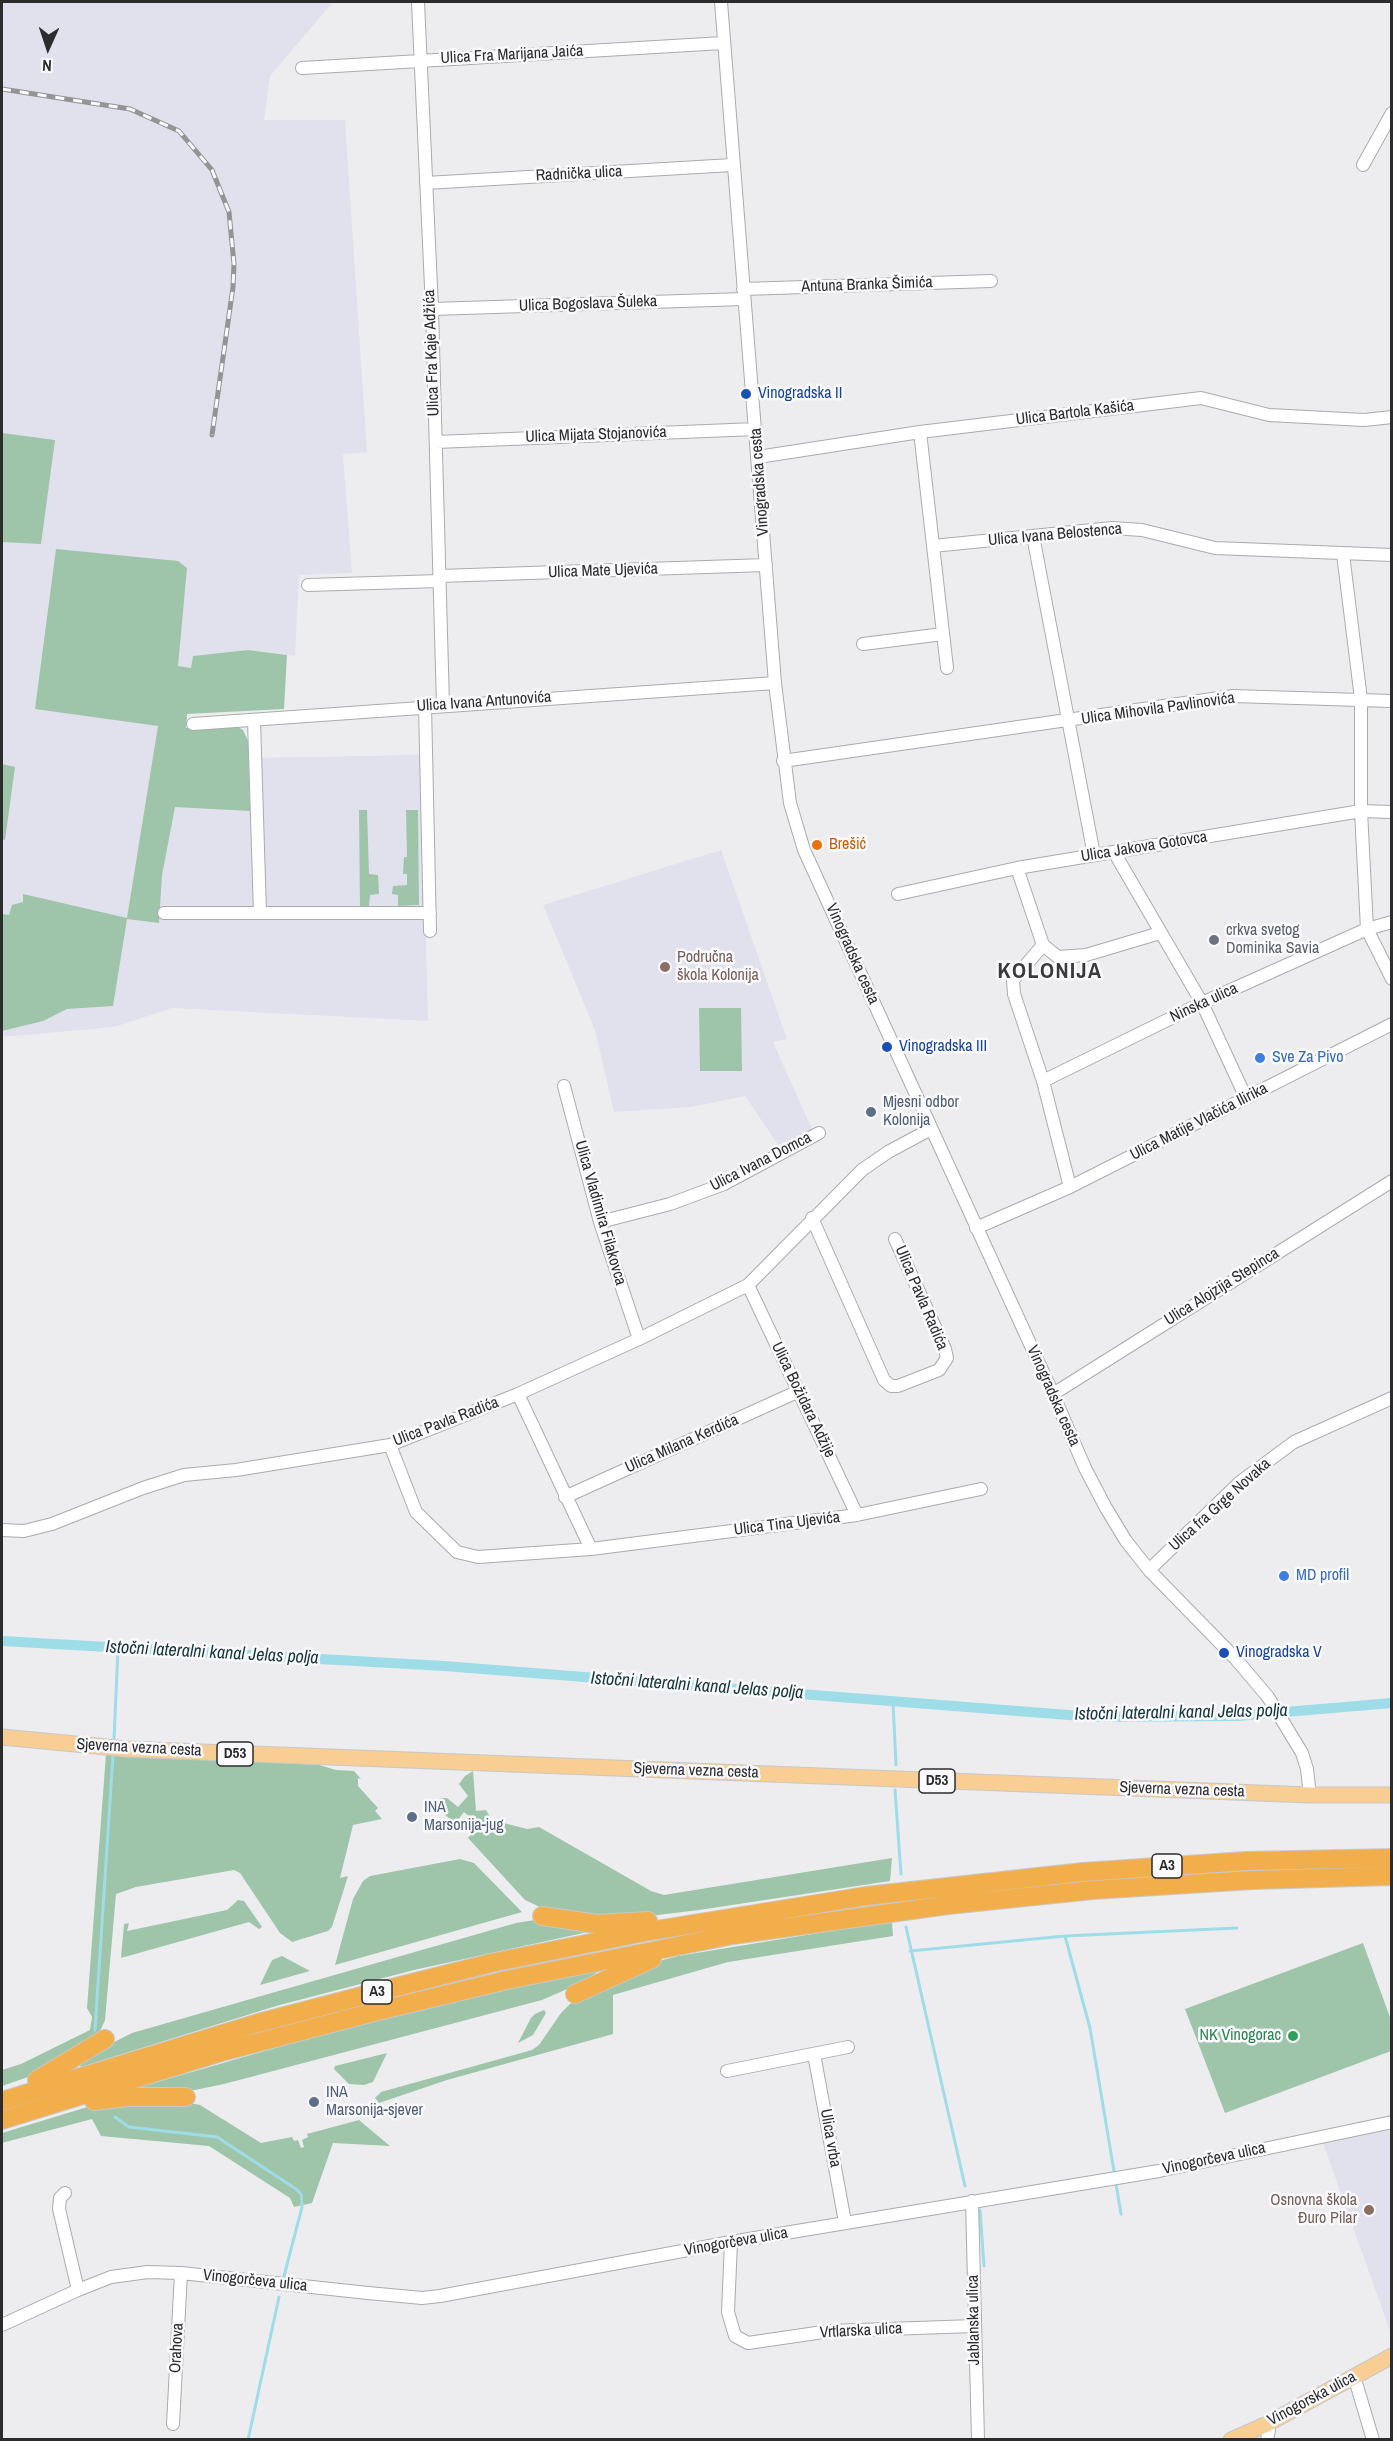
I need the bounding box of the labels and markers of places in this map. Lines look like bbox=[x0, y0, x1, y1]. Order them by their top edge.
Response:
place label: Vinogradska II bbox=[758, 384, 842, 404]
marker: Vinogradska II bbox=[739, 387, 753, 401]
place label: Brešić bbox=[829, 835, 866, 855]
marker: Brešić bbox=[810, 838, 824, 852]
place label: crkva svetog Dominika Savia bbox=[1226, 921, 1319, 959]
marker: crkva svetog Dominika Savia bbox=[1207, 933, 1221, 947]
place label: Područna škola Kolonija bbox=[677, 948, 759, 986]
marker: Područna škola Kolonija bbox=[658, 960, 672, 974]
place label: Vinogradska III bbox=[899, 1037, 987, 1057]
marker: Vinogradska III bbox=[880, 1040, 894, 1054]
place label: Sve Za Pivo bbox=[1272, 1048, 1343, 1068]
marker: Sve Za Pivo bbox=[1253, 1051, 1267, 1065]
place label: Mjesni odbor Kolonija bbox=[883, 1093, 959, 1131]
marker: Mjesni odbor Kolonija bbox=[864, 1105, 878, 1119]
place label: MD profil bbox=[1296, 1566, 1349, 1586]
marker: MD profil bbox=[1277, 1569, 1291, 1583]
place label: Vinogradska V bbox=[1236, 1643, 1322, 1663]
marker: Vinogradska V bbox=[1217, 1646, 1231, 1660]
place label: INA Marsonija-jug bbox=[424, 1798, 503, 1836]
marker: INA Marsonija-jug bbox=[405, 1810, 419, 1824]
place label: NK Vinogorac bbox=[1200, 2026, 1281, 2046]
marker: NK Vinogorac bbox=[1286, 2029, 1300, 2043]
place label: INA Marsonija-sjever bbox=[326, 2083, 423, 2121]
marker: INA Marsonija-sjever bbox=[307, 2095, 321, 2109]
place label: Osnovna škola Đuro Pilar bbox=[1270, 2191, 1357, 2229]
marker: Osnovna škola Đuro Pilar bbox=[1362, 2203, 1376, 2217]

